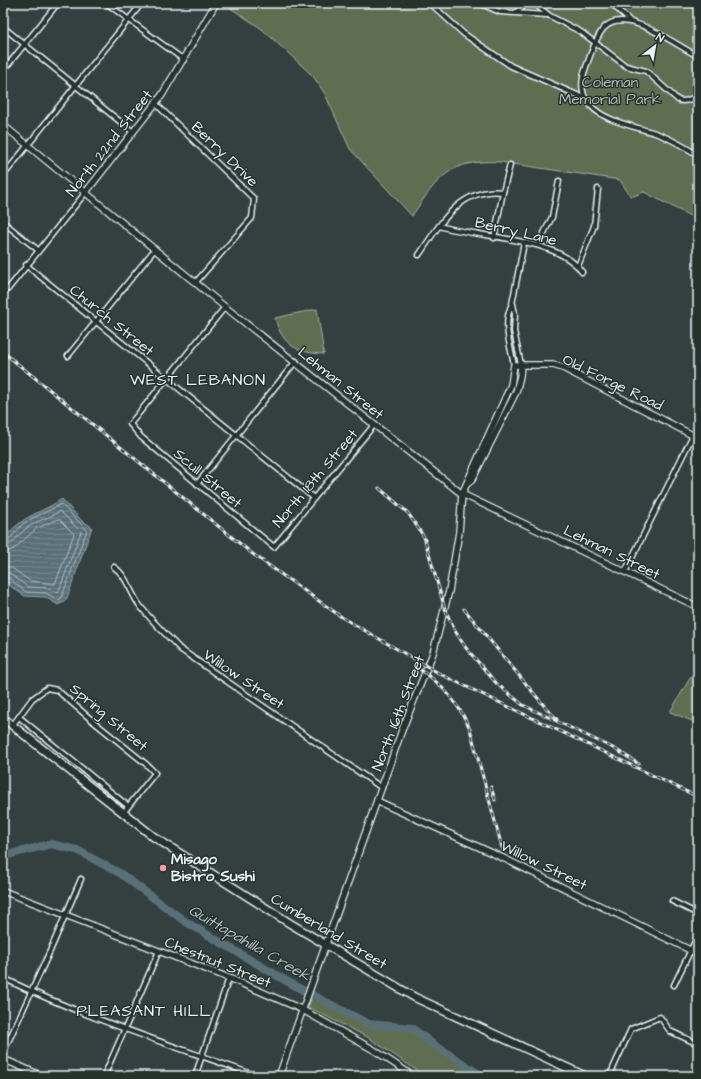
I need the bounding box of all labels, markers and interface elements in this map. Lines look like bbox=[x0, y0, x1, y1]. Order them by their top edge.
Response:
north arrow bbox=[635, 26, 675, 66]
text: N bbox=[653, 30, 667, 46]
park label: Coleman Memorial Park bbox=[559, 72, 661, 110]
street label: North 22nd Street bbox=[61, 86, 158, 201]
street label: Berry Drive bbox=[186, 117, 263, 192]
street label: Berry Lane bbox=[473, 212, 559, 252]
street label: Church Street bbox=[65, 280, 158, 361]
street label: Lehman Street bbox=[293, 342, 388, 425]
street label: Old Forge Road bbox=[559, 349, 667, 417]
district label: WEST LEBANON bbox=[130, 369, 266, 391]
street label: North 18th Street bbox=[268, 424, 363, 532]
street label: Scull Street bbox=[169, 443, 247, 513]
street label: Lehman Street bbox=[560, 520, 664, 585]
street label: Willow Street bbox=[199, 644, 289, 714]
street label: North 16th Street bbox=[367, 652, 430, 774]
street label: Spring Street bbox=[64, 678, 152, 757]
street label: Willow Street bbox=[497, 835, 591, 895]
place label: Misago Bistro Sushi bbox=[171, 849, 255, 887]
marker: Misago Bistro Sushi bbox=[158, 863, 168, 873]
street label: Cumberland Street bbox=[267, 888, 391, 974]
water label: Quittapahilla Creek bbox=[185, 899, 315, 987]
street label: Chestnut Street bbox=[161, 932, 274, 993]
district label: PLEASANT HILL bbox=[76, 1000, 212, 1022]

